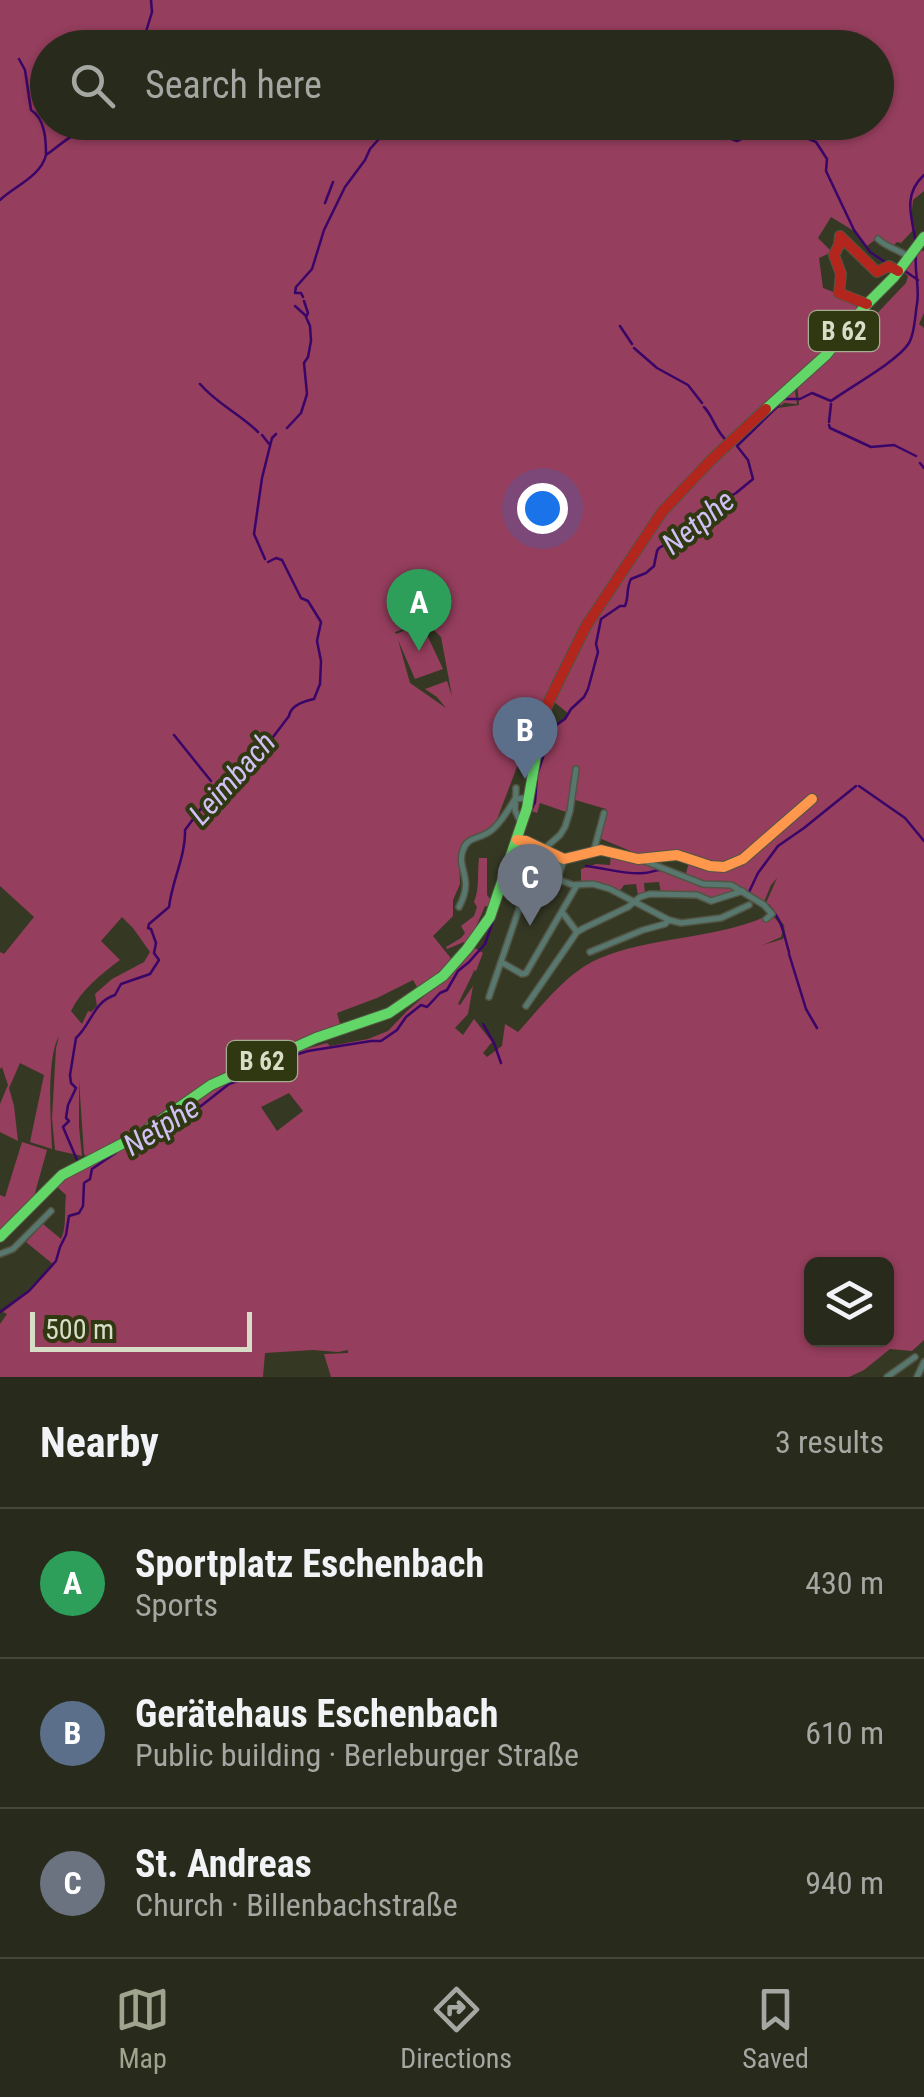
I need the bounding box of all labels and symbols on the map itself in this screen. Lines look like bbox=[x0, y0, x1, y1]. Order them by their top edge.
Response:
road number: B 62 bbox=[809, 311, 879, 351]
water label: Netphe bbox=[655, 482, 741, 562]
your location bbox=[517, 483, 568, 534]
pin: A bbox=[386, 568, 452, 651]
pin: B bbox=[492, 696, 558, 779]
water label: Leimbach bbox=[182, 725, 282, 831]
pin: C bbox=[498, 844, 562, 926]
road number: B 62 bbox=[227, 1041, 297, 1081]
water label: Netphe bbox=[117, 1089, 205, 1163]
scale bar bbox=[30, 1307, 252, 1352]

